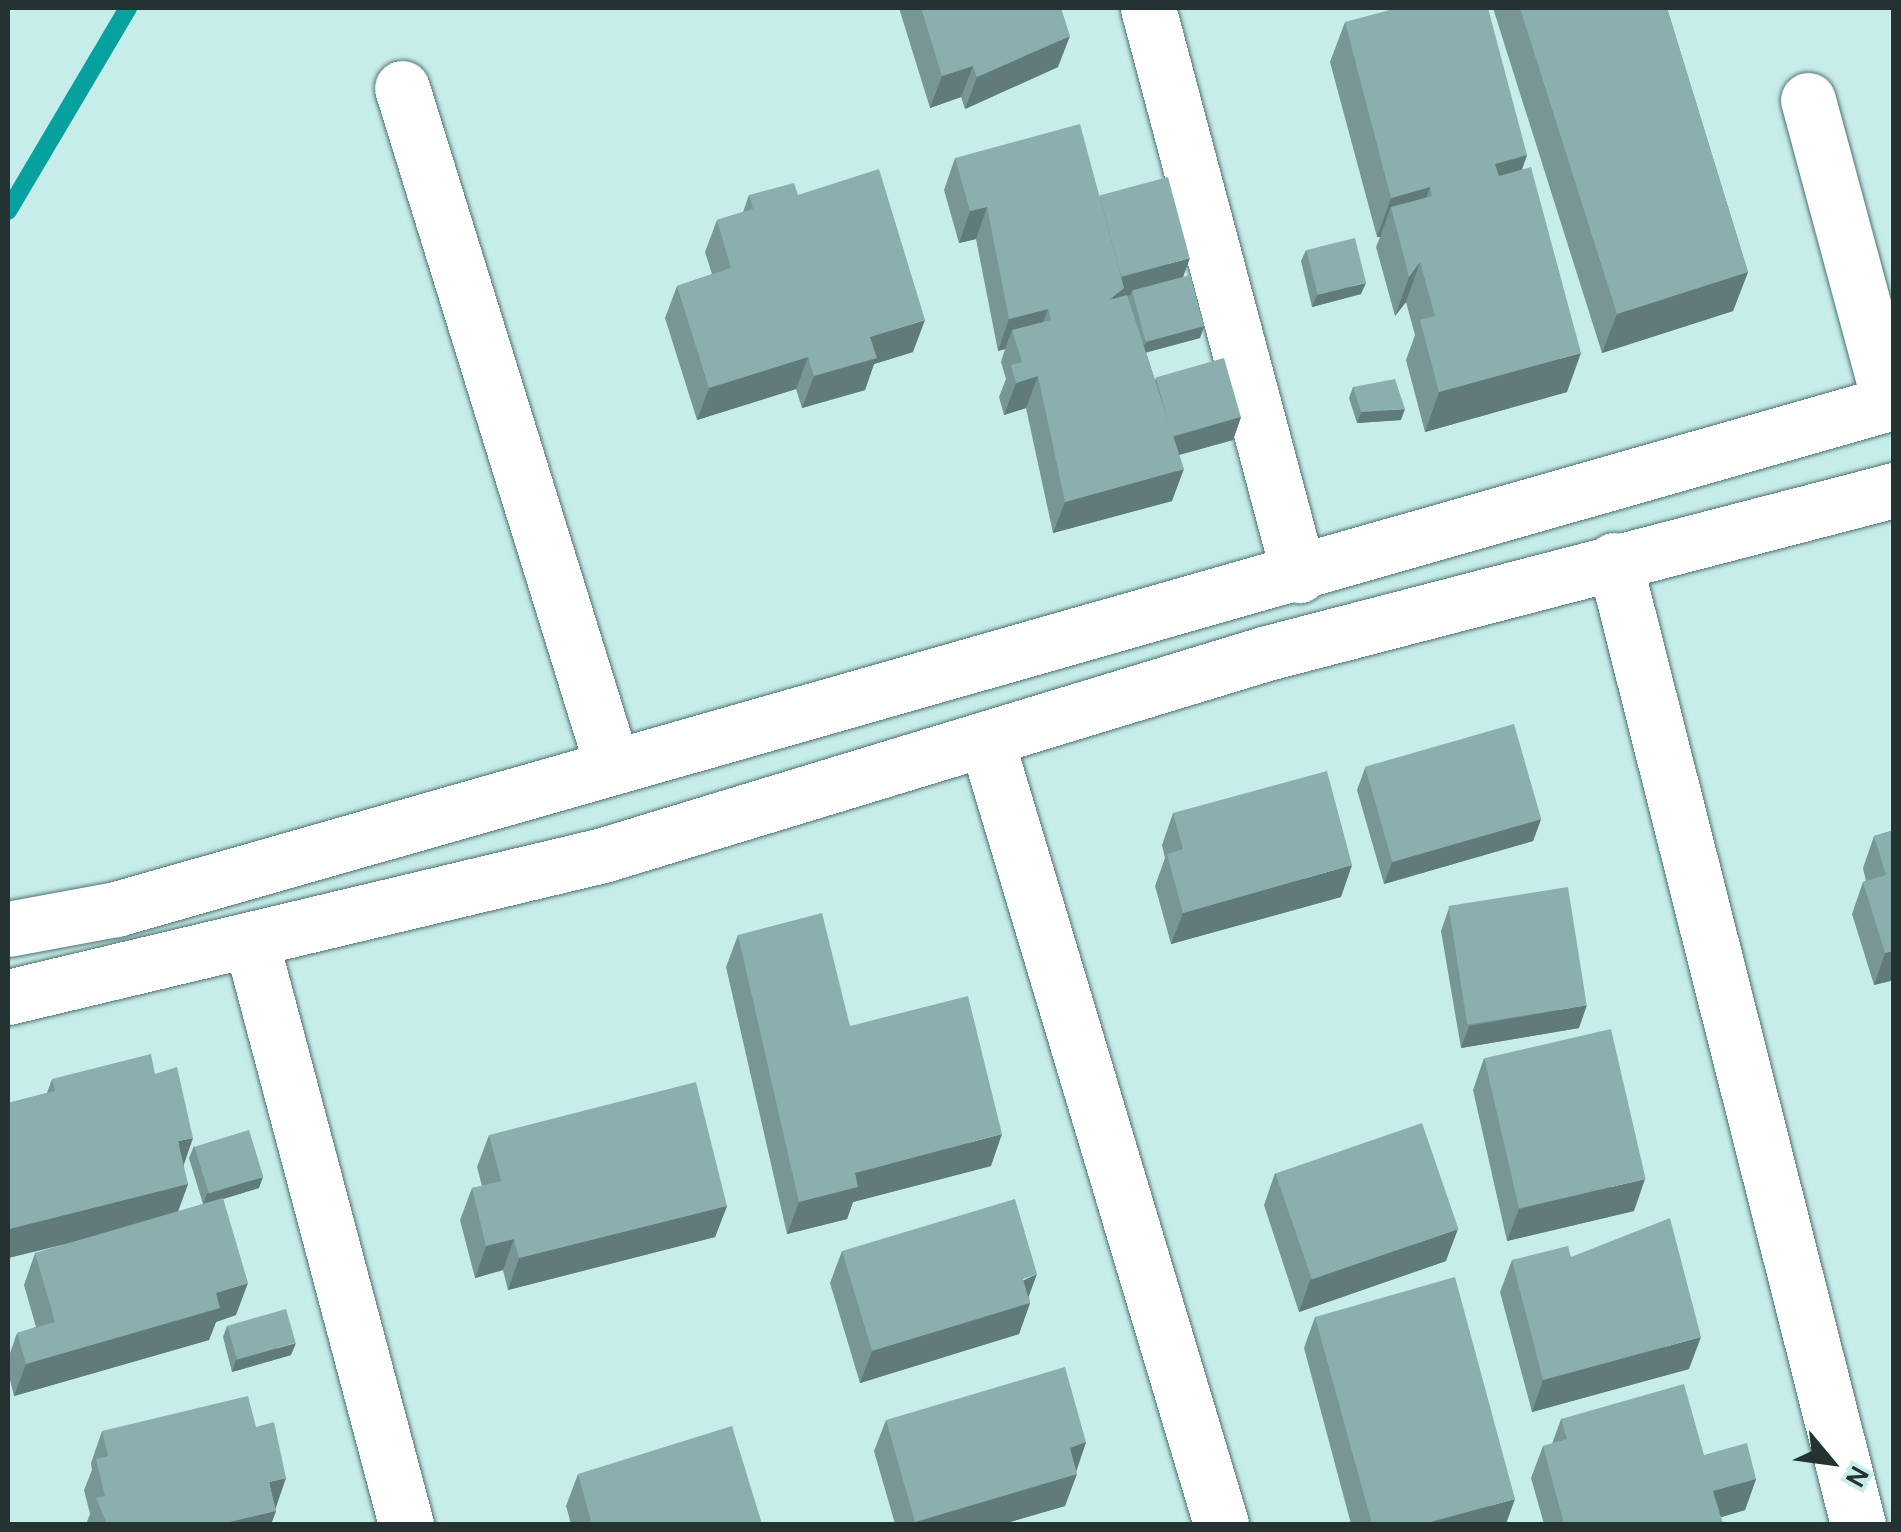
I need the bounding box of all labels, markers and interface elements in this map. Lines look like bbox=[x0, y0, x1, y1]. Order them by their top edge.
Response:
north arrow bbox=[1781, 1412, 1881, 1512]
text: N bbox=[1838, 1460, 1877, 1494]

